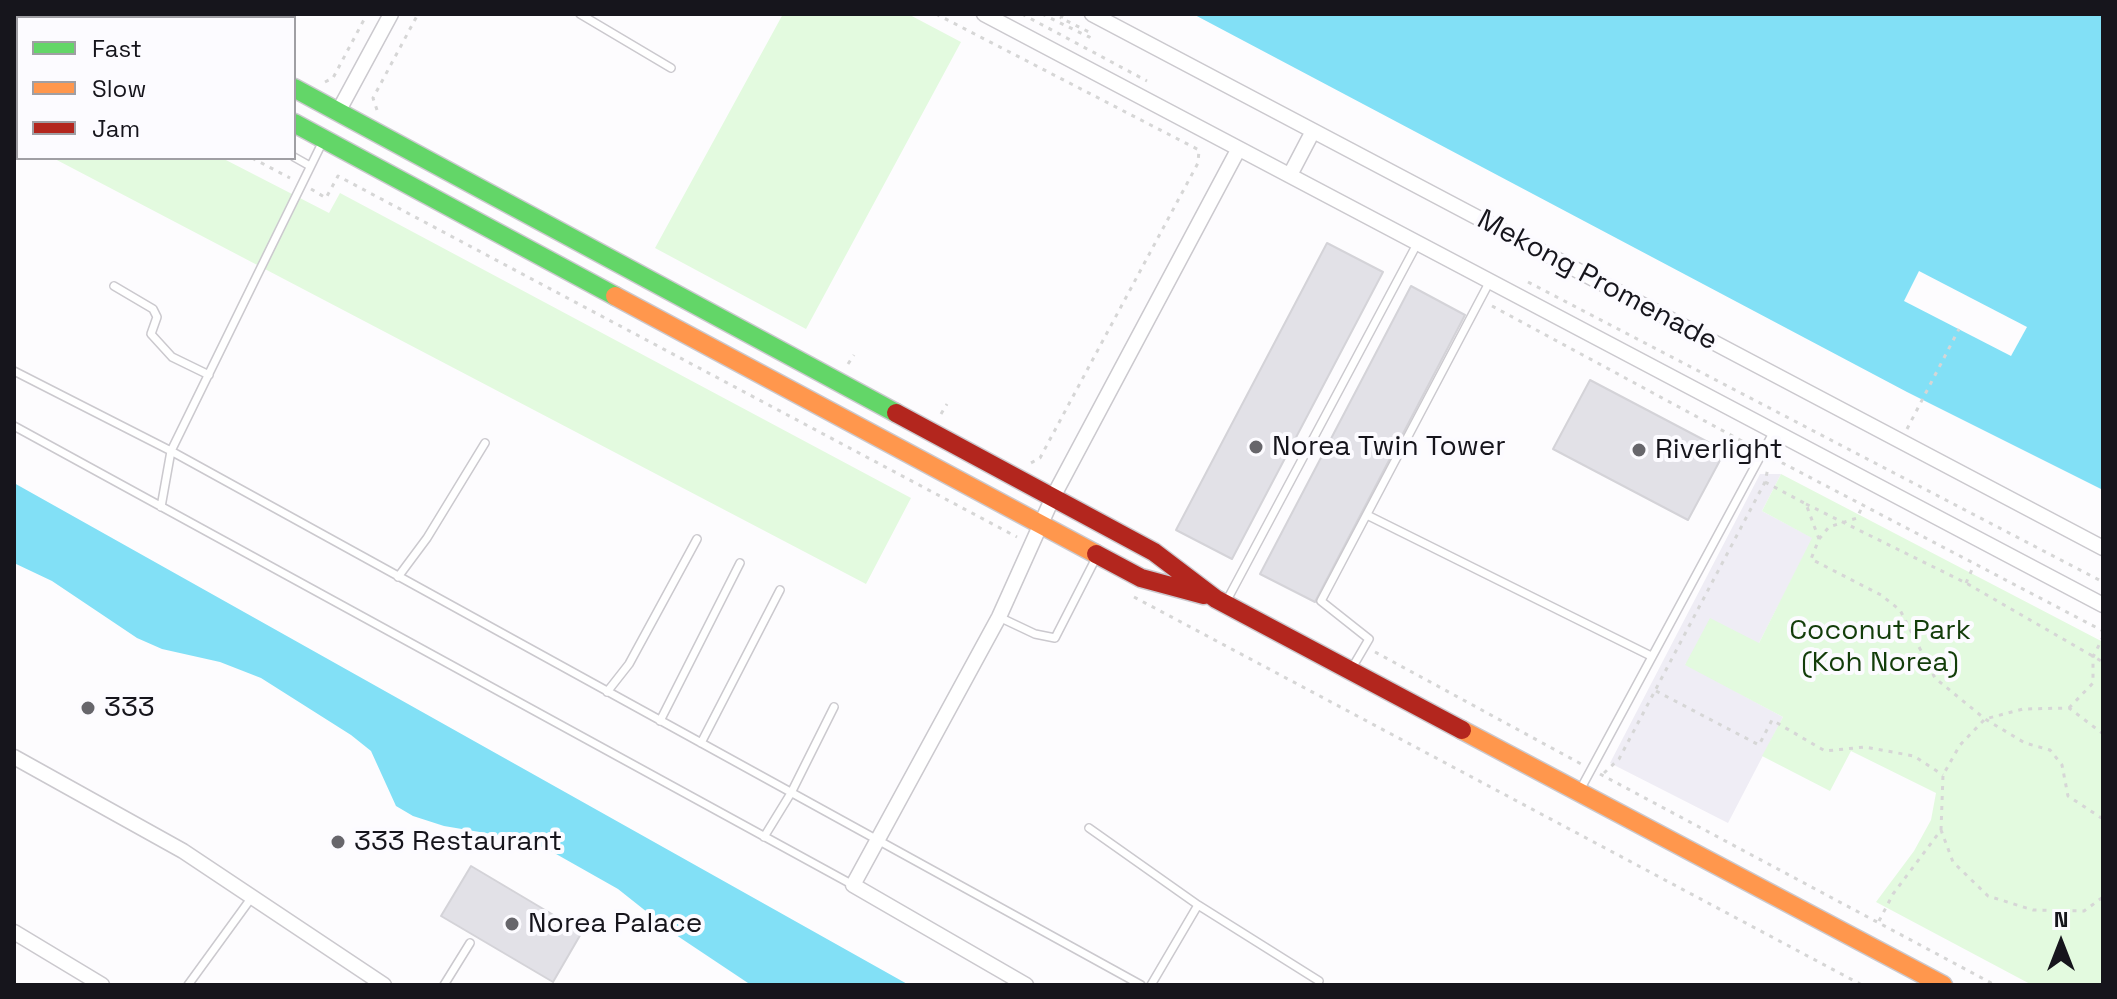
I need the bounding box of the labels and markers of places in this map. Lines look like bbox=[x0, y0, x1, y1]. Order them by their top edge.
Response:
place label: Norea Twin Tower bbox=[1272, 430, 1506, 464]
place label: Riverlight bbox=[1655, 433, 1783, 467]
marker: Norea Twin Tower bbox=[1247, 438, 1265, 456]
marker: Riverlight bbox=[1630, 441, 1648, 459]
place label: 333 bbox=[104, 691, 155, 725]
marker: 333 bbox=[79, 699, 97, 717]
place label: 333 Restaurant bbox=[354, 825, 562, 859]
marker: 333 Restaurant bbox=[329, 833, 347, 851]
place label: Norea Palace bbox=[528, 907, 702, 941]
marker: Norea Palace bbox=[503, 915, 521, 933]

